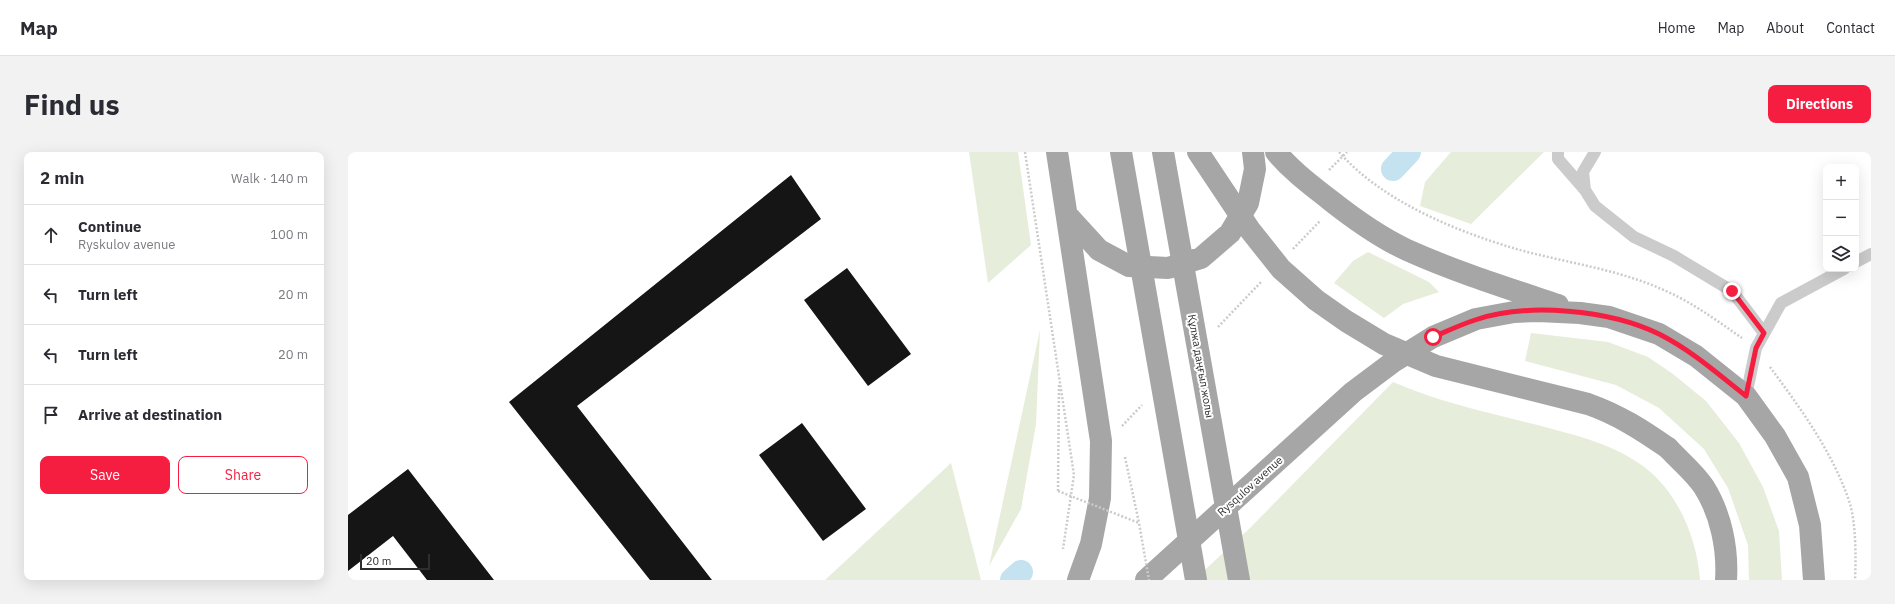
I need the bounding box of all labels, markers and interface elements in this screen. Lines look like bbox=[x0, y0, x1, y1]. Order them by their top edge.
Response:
text: Map bbox=[20, 16, 58, 40]
text: Home bbox=[1658, 19, 1695, 37]
text: Map bbox=[1717, 19, 1744, 37]
text: About bbox=[1766, 19, 1804, 37]
text: Contact bbox=[1826, 19, 1875, 37]
button: Directions bbox=[1768, 85, 1871, 123]
text: Find us bbox=[24, 86, 120, 123]
map controls bbox=[1823, 164, 1859, 272]
button: + bbox=[1823, 164, 1859, 200]
text: 2 min bbox=[40, 167, 84, 189]
text: Walk · 140 m bbox=[231, 170, 308, 187]
button: − bbox=[1823, 200, 1859, 236]
text: Continue bbox=[78, 217, 142, 236]
icon: ahead bbox=[40, 224, 62, 246]
text: 100 m bbox=[270, 226, 308, 243]
text: Ryskulov avenue bbox=[78, 236, 176, 253]
button: layers bbox=[1823, 236, 1859, 272]
route end bbox=[1723, 282, 1741, 300]
icon: left bbox=[40, 284, 62, 306]
text: Turn left bbox=[78, 285, 138, 304]
text: 20 m bbox=[278, 286, 308, 303]
street label: Құлжа даңғыл жолы bbox=[1185, 313, 1217, 419]
route start bbox=[1424, 328, 1442, 346]
icon: left bbox=[40, 344, 62, 366]
text: Turn left bbox=[78, 345, 138, 364]
text: 20 m bbox=[278, 346, 308, 363]
icon: arrive bbox=[40, 404, 62, 426]
text: Arrive at destination bbox=[78, 405, 222, 424]
street label: Rysqulov avenue bbox=[1214, 453, 1286, 519]
button: Save bbox=[40, 456, 170, 494]
button: Share bbox=[178, 456, 308, 494]
scale bar bbox=[360, 552, 430, 571]
text: 20 m bbox=[366, 554, 391, 568]

